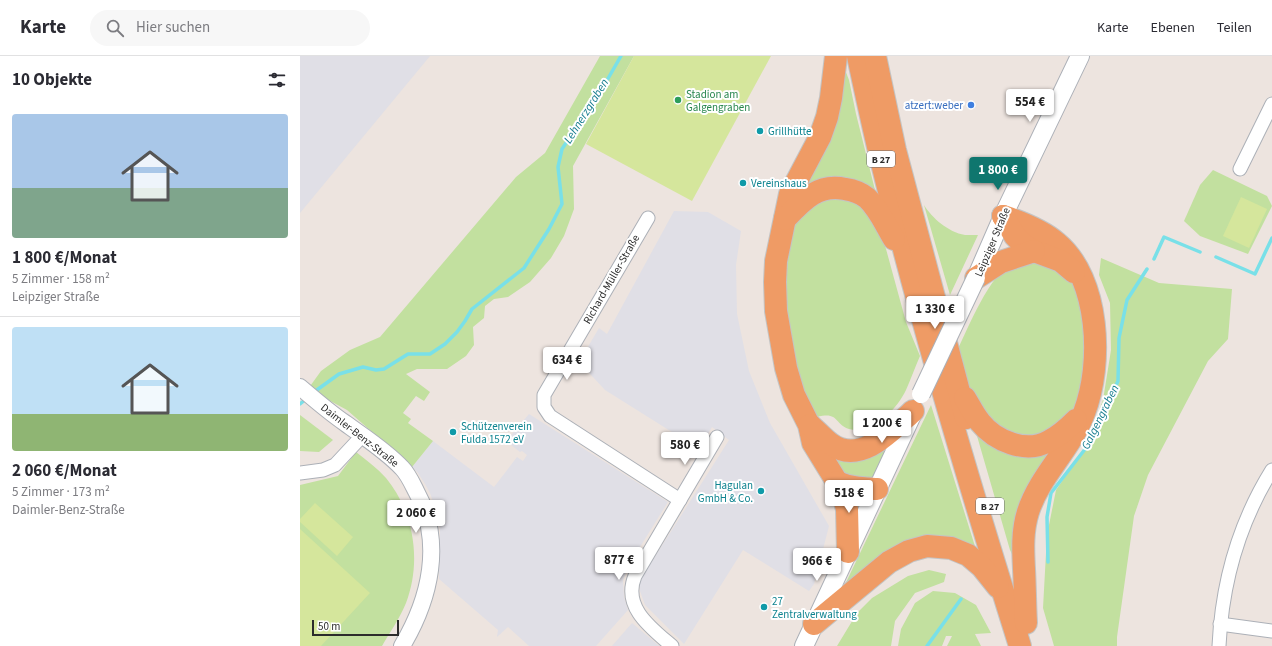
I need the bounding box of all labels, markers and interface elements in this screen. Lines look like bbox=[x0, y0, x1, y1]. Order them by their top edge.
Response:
search box bbox=[90, 10, 370, 46]
text: Karte bbox=[20, 14, 66, 41]
icon: search bbox=[104, 17, 126, 39]
text: Hier suchen bbox=[136, 17, 210, 38]
text: Karte bbox=[1097, 18, 1129, 38]
text: Ebenen bbox=[1151, 18, 1195, 38]
text: Teilen bbox=[1217, 18, 1252, 38]
text: 10 Objekte bbox=[12, 68, 92, 92]
icon: filters bbox=[266, 69, 288, 91]
water label: Lehnerzgraben bbox=[560, 76, 613, 147]
place label: Stadion am Galgengraben bbox=[686, 87, 750, 115]
pin: 554 € bbox=[1002, 89, 1058, 123]
text: 554 € bbox=[1015, 93, 1045, 111]
marker: Stadion am Galgengraben bbox=[673, 95, 683, 105]
place label: atzert:weber bbox=[905, 98, 963, 113]
marker: atzert:weber bbox=[966, 100, 976, 110]
place label: Grillhütte bbox=[768, 124, 812, 139]
marker: Grillhütte bbox=[755, 126, 765, 136]
icon: home bbox=[114, 140, 186, 212]
road number: B 27 bbox=[867, 151, 895, 167]
pin: 1 800 € bbox=[961, 157, 1035, 191]
text: 1 800 € bbox=[978, 161, 1018, 179]
place label: Vereinshaus bbox=[751, 176, 807, 191]
marker: Vereinshaus bbox=[738, 178, 748, 188]
street label: Leipziger Straße bbox=[971, 205, 1014, 279]
street label: Richard-Müller-Straße bbox=[580, 231, 643, 327]
text: 1 800 €/Monat bbox=[12, 246, 117, 270]
text: 5 Zimmer · 158 m² bbox=[12, 270, 110, 288]
text: Leipziger Straße bbox=[12, 288, 99, 306]
pin: 1 330 € bbox=[898, 296, 972, 330]
text: 1 330 € bbox=[915, 300, 955, 318]
pin: 634 € bbox=[539, 347, 595, 381]
text: 634 € bbox=[552, 351, 582, 369]
icon: home bbox=[114, 353, 186, 425]
water label: Galgengraben bbox=[1077, 382, 1123, 452]
street label: Daimler-Benz-Straße bbox=[318, 400, 402, 471]
pin: 1 200 € bbox=[845, 410, 919, 444]
text: 1 200 € bbox=[862, 414, 902, 432]
place label: Schützenverein Fulda 1572 eV bbox=[461, 419, 532, 447]
marker: Schützenverein Fulda 1572 eV bbox=[448, 427, 458, 437]
pin: 580 € bbox=[657, 432, 713, 466]
text: 580 € bbox=[670, 436, 700, 454]
text: 2 060 €/Monat bbox=[12, 459, 117, 483]
place label: Hagulan GmbH & Co. bbox=[698, 478, 753, 506]
pin: 518 € bbox=[821, 480, 877, 514]
text: 5 Zimmer · 173 m² bbox=[12, 483, 110, 501]
text: 518 € bbox=[834, 484, 864, 502]
marker: Hagulan GmbH & Co. bbox=[756, 486, 766, 496]
road number: B 27 bbox=[976, 498, 1004, 514]
pin: 2 060 € bbox=[379, 500, 453, 534]
text: Daimler-Benz-Straße bbox=[12, 501, 125, 519]
text: 2 060 € bbox=[396, 504, 436, 522]
pin: 877 € bbox=[591, 547, 647, 581]
pin: 966 € bbox=[789, 548, 845, 582]
text: 877 € bbox=[604, 551, 634, 569]
text: 966 € bbox=[802, 552, 832, 570]
place label: 27 Zentralverwaltung bbox=[772, 594, 857, 622]
marker: 27 Zentralverwaltung bbox=[759, 602, 769, 612]
scale bar bbox=[312, 618, 399, 637]
text: 50 m bbox=[318, 619, 340, 634]

